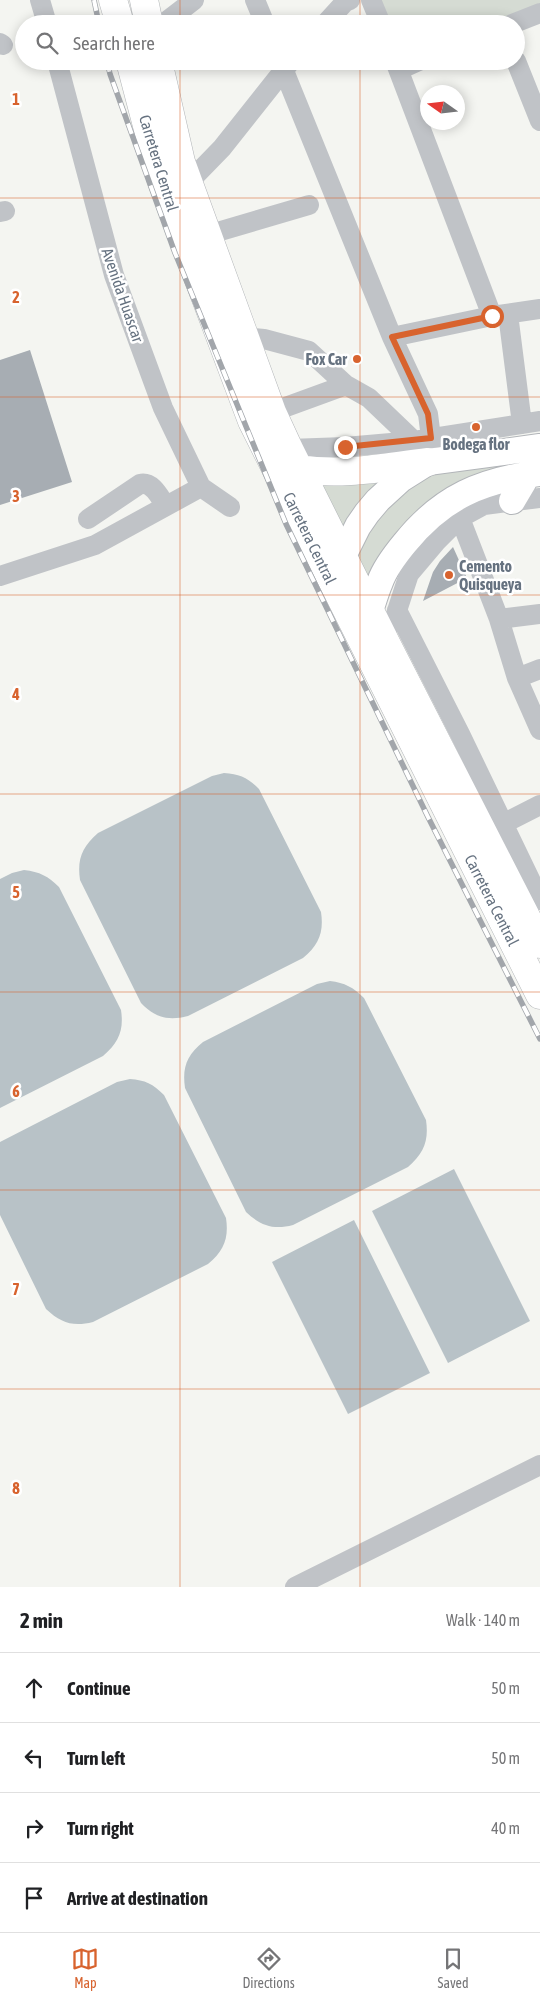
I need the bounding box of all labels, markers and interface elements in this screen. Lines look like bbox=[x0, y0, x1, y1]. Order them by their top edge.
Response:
search box bbox=[15, 15, 525, 70]
icon: search bbox=[33, 29, 61, 57]
text: Search here bbox=[73, 32, 155, 54]
north arrow bbox=[420, 85, 465, 130]
text: 1 bbox=[12, 90, 20, 108]
street label: Carretera Central bbox=[136, 113, 182, 214]
street label: Avenida Huascar bbox=[98, 246, 148, 345]
text: 2 bbox=[12, 288, 20, 306]
route start bbox=[481, 305, 504, 328]
place label: Fox Car bbox=[305, 350, 347, 368]
marker: Fox Car bbox=[351, 353, 363, 365]
marker: Bodega flor bbox=[470, 421, 482, 433]
place label: Bodega flor bbox=[443, 435, 510, 453]
route end bbox=[334, 436, 357, 459]
text: 3 bbox=[12, 487, 20, 505]
street label: Carretera Central bbox=[280, 489, 340, 588]
place label: Cemento Quisqueya bbox=[459, 557, 522, 593]
marker: Cemento Quisqueya bbox=[443, 569, 455, 581]
text: 4 bbox=[11, 685, 20, 703]
street label: Carretera Central bbox=[461, 851, 523, 949]
text: 5 bbox=[12, 883, 20, 901]
text: 6 bbox=[12, 1082, 20, 1100]
text: 7 bbox=[12, 1280, 20, 1298]
text: 8 bbox=[12, 1479, 20, 1497]
text: 2 min bbox=[20, 1608, 63, 1632]
text: Walk · 140 m bbox=[446, 1611, 520, 1629]
icon: ahead bbox=[20, 1674, 48, 1702]
text: Continue bbox=[67, 1677, 131, 1699]
text: 50 m bbox=[491, 1679, 520, 1697]
icon: left bbox=[20, 1744, 48, 1772]
text: Turn left bbox=[67, 1747, 125, 1769]
text: 50 m bbox=[491, 1749, 520, 1767]
icon: right bbox=[20, 1814, 48, 1842]
text: Turn right bbox=[67, 1817, 134, 1839]
text: 40 m bbox=[491, 1819, 520, 1837]
icon: arrive bbox=[20, 1884, 48, 1912]
text: Arrive at destination bbox=[67, 1887, 208, 1909]
tab: Map bbox=[71, 1945, 99, 1991]
tab: Directions bbox=[242, 1945, 295, 1991]
tab: Saved bbox=[438, 1945, 469, 1991]

